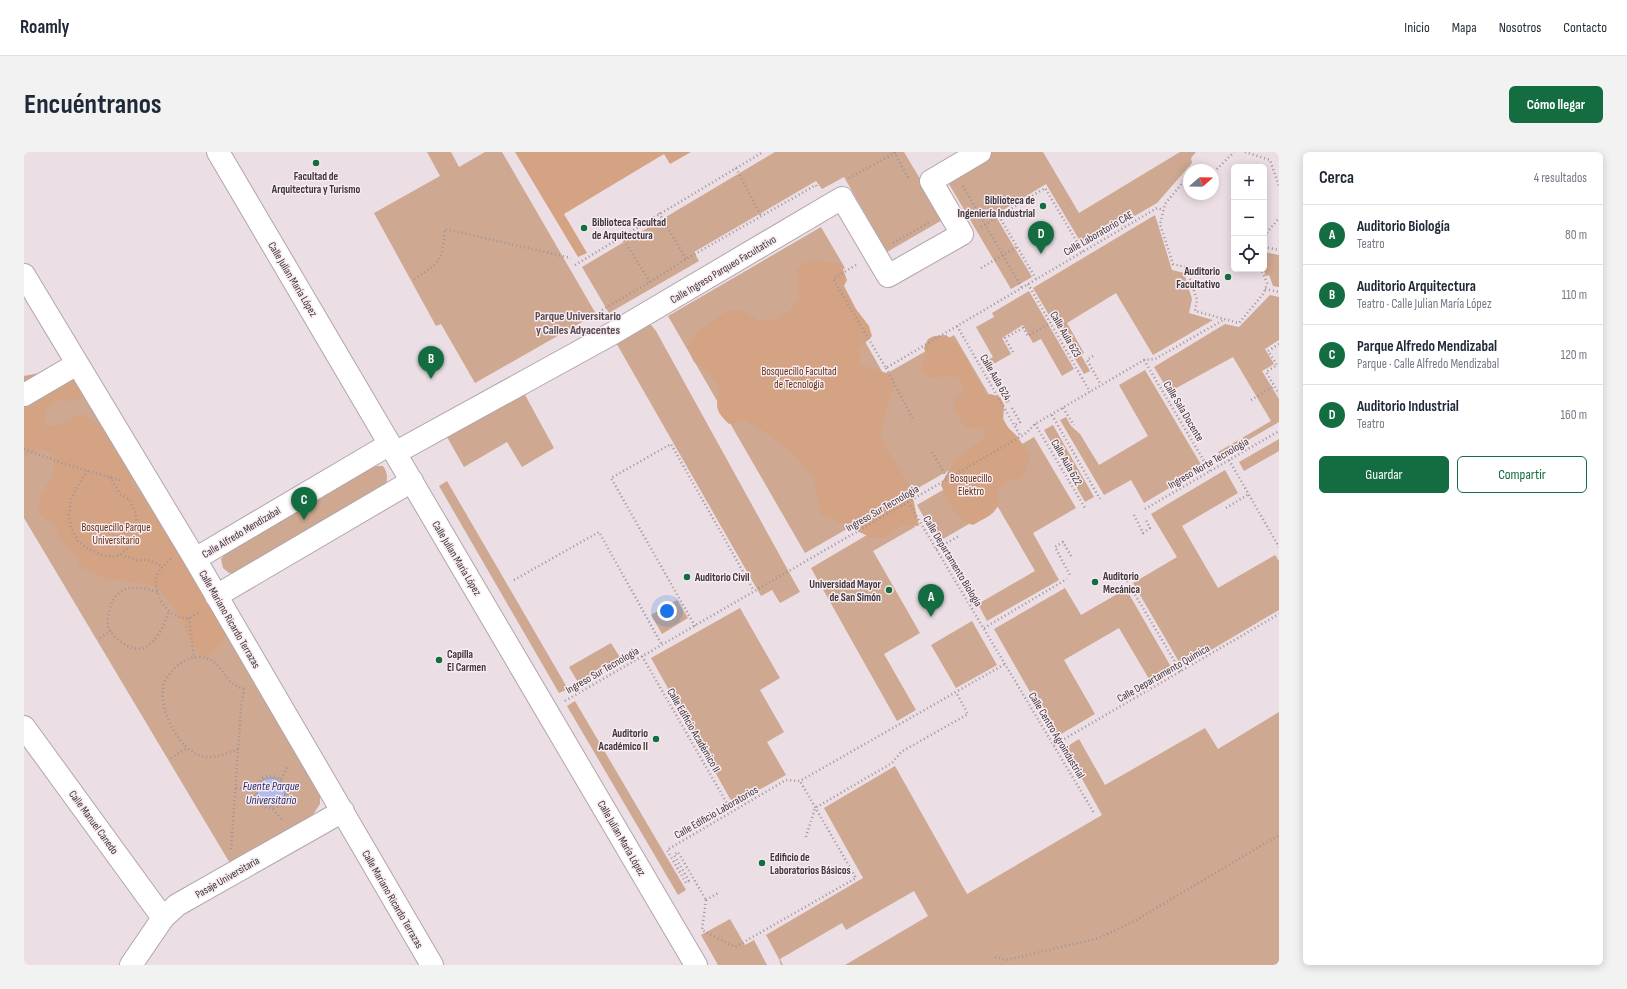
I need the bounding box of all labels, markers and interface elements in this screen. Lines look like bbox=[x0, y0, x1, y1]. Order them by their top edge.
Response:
text: Roamly bbox=[20, 16, 70, 39]
text: Inicio bbox=[1404, 19, 1430, 36]
text: Mapa bbox=[1452, 19, 1477, 36]
text: Nosotros bbox=[1499, 19, 1541, 36]
text: Contacto bbox=[1563, 19, 1607, 36]
button: Cómo llegar bbox=[1509, 86, 1603, 123]
text: Encuéntranos bbox=[24, 88, 162, 121]
marker: Facultad de Arquitectura y Turismo bbox=[311, 158, 321, 168]
north arrow bbox=[1183, 164, 1219, 200]
map controls bbox=[1231, 164, 1267, 272]
button: + bbox=[1231, 164, 1267, 200]
text: Cerca bbox=[1319, 168, 1354, 188]
place label: Facultad de Arquitectura y Turismo bbox=[271, 170, 360, 196]
text: 4 resultados bbox=[1534, 170, 1587, 186]
place label: Biblioteca de Ingeniería Industrial bbox=[958, 194, 1035, 220]
button: − bbox=[1231, 200, 1267, 236]
marker: Biblioteca de Ingeniería Industrial bbox=[1038, 201, 1048, 211]
street label: Calle Laboratorio CAE bbox=[1061, 208, 1135, 259]
place label: Biblioteca Facultad de Arquitectura bbox=[592, 216, 666, 242]
text: Auditorio Biología bbox=[1357, 217, 1450, 236]
pin: D bbox=[1028, 221, 1054, 254]
marker: Biblioteca Facultad de Arquitectura bbox=[579, 223, 589, 233]
text: A bbox=[1329, 227, 1335, 243]
text: 80 m bbox=[1565, 227, 1587, 243]
street label: Calle Ingreso Parqueo Facultativo bbox=[668, 232, 779, 306]
button: locate bbox=[1231, 236, 1267, 272]
text: Teatro bbox=[1357, 236, 1385, 252]
street label: Calle Julian María López bbox=[265, 240, 320, 319]
place label: Auditorio Facultativo bbox=[1176, 265, 1220, 291]
marker: Auditorio Facultativo bbox=[1223, 272, 1233, 282]
text: Auditorio Arquitectura bbox=[1357, 277, 1476, 296]
text: B bbox=[1329, 287, 1335, 303]
text: 110 m bbox=[1562, 287, 1587, 303]
text: Teatro · Calle Julian María López bbox=[1357, 296, 1492, 312]
district label: Parque Universitario y Calles Adyacentes bbox=[535, 309, 621, 338]
street label: Calle Aula 623 bbox=[1047, 309, 1084, 360]
text: Parque Alfredo Mendizabal bbox=[1357, 337, 1497, 356]
pin: B bbox=[418, 346, 444, 379]
text: C bbox=[1329, 347, 1335, 363]
text: 120 m bbox=[1561, 347, 1587, 363]
street label: Calle Aula 624 bbox=[977, 352, 1014, 403]
text: Parque · Calle Alfredo Mendizabal bbox=[1357, 356, 1499, 372]
park label: Bosquecillo Facultad de Tecnología bbox=[761, 365, 837, 391]
street label: Calle Sala Docente bbox=[1161, 379, 1207, 444]
text: Auditorio Industrial bbox=[1357, 397, 1459, 416]
text: D bbox=[1329, 407, 1335, 423]
text: 160 m bbox=[1561, 407, 1587, 423]
text: Teatro bbox=[1357, 416, 1385, 432]
street label: Ingreso Norte Tecnología bbox=[1166, 435, 1251, 492]
street label: Calle Aula 622 bbox=[1048, 437, 1085, 488]
button: Guardar bbox=[1319, 456, 1449, 493]
button: Compartir bbox=[1457, 456, 1587, 493]
park label: Bosquecillo Elektro bbox=[950, 472, 992, 498]
street label: Ingreso Sur Tecnología bbox=[843, 482, 921, 535]
pin: C bbox=[291, 487, 317, 520]
street label: Calle Alfredo Mendizabal bbox=[200, 504, 283, 561]
street label: Calle Departamento Biología bbox=[920, 513, 985, 609]
street label: Calle Julian María López bbox=[429, 519, 484, 598]
park label: Bosquecillo Parque Universitario bbox=[81, 521, 151, 547]
street label: Calle Mariano Ricardo Terrazas bbox=[196, 568, 263, 671]
place label: Auditorio Mecánica bbox=[1102, 570, 1140, 596]
place label: Auditorio Civil bbox=[694, 571, 750, 584]
marker: Auditorio Civil bbox=[682, 572, 692, 582]
marker: Auditorio Mecánica bbox=[1090, 577, 1100, 587]
place label: Universidad Mayor de San Simón bbox=[809, 578, 882, 604]
pin: A bbox=[918, 584, 944, 617]
marker: Universidad Mayor de San Simón bbox=[884, 585, 894, 595]
your location bbox=[657, 601, 677, 621]
street label: Calle Departamento Química bbox=[1115, 642, 1212, 705]
street label: Ingreso Sur Tecnología bbox=[563, 644, 641, 697]
place label: Capilla El Carmen bbox=[447, 648, 486, 674]
marker: Capilla El Carmen bbox=[434, 655, 444, 665]
street label: Calle Edificio Académico II bbox=[664, 686, 723, 775]
street label: Calle Centro Agroindustrial bbox=[1026, 690, 1087, 781]
place label: Auditorio Académico II bbox=[598, 727, 648, 753]
marker: Auditorio Académico II bbox=[651, 734, 661, 744]
water label: Fuente Parque Universitario bbox=[243, 779, 300, 808]
street label: Calle Edificio Laboratorios bbox=[672, 783, 760, 842]
street label: Calle Manuel Canedo bbox=[66, 788, 121, 857]
street label: Calle Julian María López bbox=[595, 798, 648, 878]
street label: Calle Mariano Ricardo Terrazas bbox=[359, 848, 426, 951]
place label: Edificio de Laboratorios Básicos bbox=[770, 851, 851, 877]
street label: Pasaje Universitaria bbox=[193, 854, 262, 901]
marker: Edificio de Laboratorios Básicos bbox=[757, 858, 767, 868]

